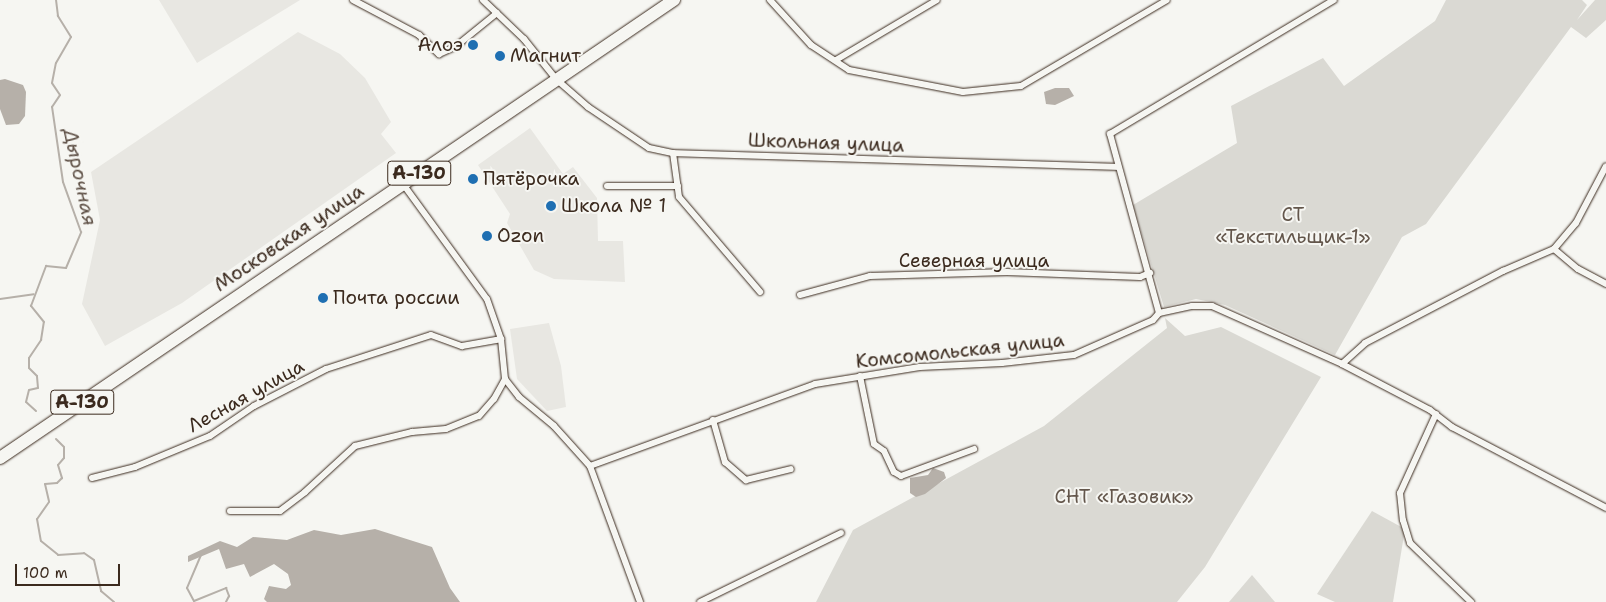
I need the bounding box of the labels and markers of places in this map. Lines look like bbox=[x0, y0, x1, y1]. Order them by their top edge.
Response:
place label: Алоэ bbox=[418, 34, 463, 56]
marker: Алоэ bbox=[467, 39, 479, 51]
place label: Магнит bbox=[510, 45, 581, 67]
marker: Магнит bbox=[494, 50, 506, 62]
place label: Пятёрочка bbox=[483, 168, 579, 190]
marker: Пятёрочка bbox=[467, 173, 479, 185]
place label: Школа № 1 bbox=[561, 195, 666, 217]
marker: Школа № 1 bbox=[545, 200, 557, 212]
place label: Ozon bbox=[497, 225, 544, 247]
marker: Ozon bbox=[481, 230, 493, 242]
place label: Почта россии bbox=[333, 287, 460, 309]
marker: Почта россии bbox=[317, 292, 329, 304]

